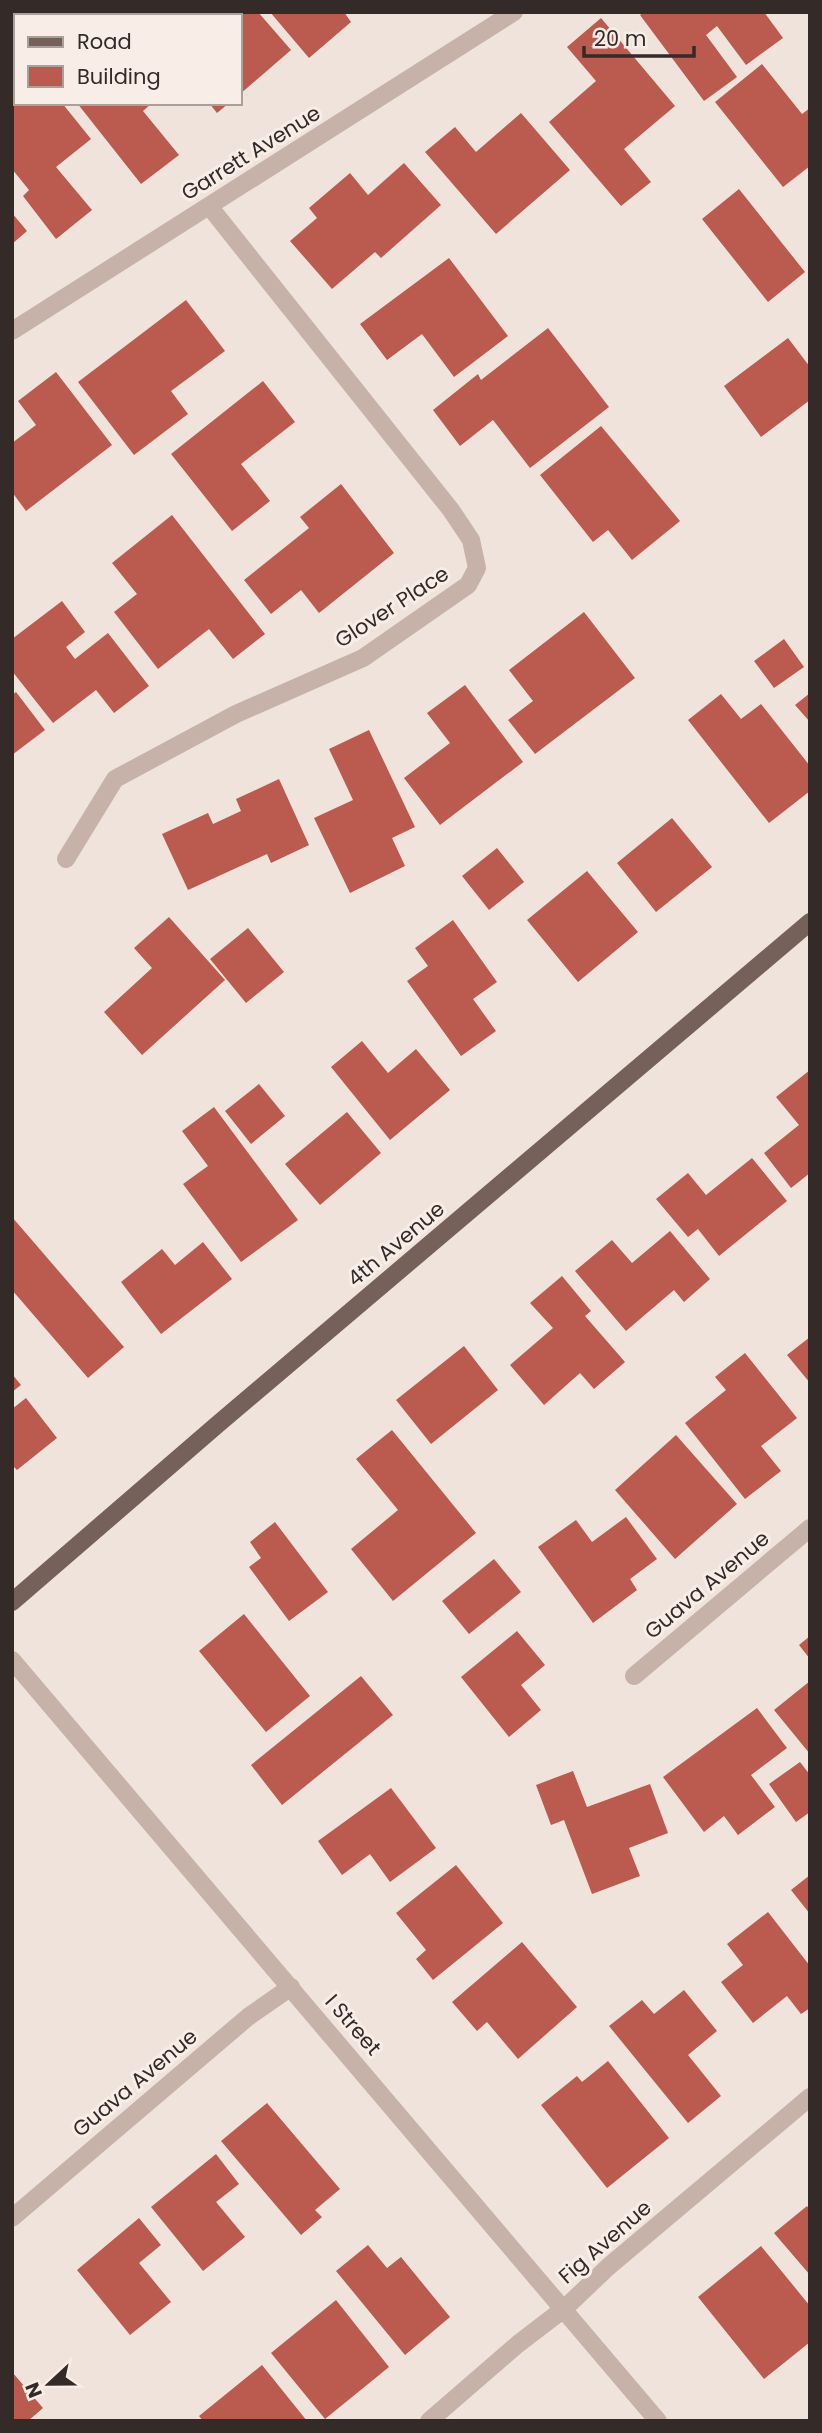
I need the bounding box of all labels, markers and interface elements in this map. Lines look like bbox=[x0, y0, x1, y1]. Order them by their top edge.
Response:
legend bbox=[14, 14, 242, 105]
scale bar bbox=[584, 14, 694, 58]
text: 20 m bbox=[594, 24, 647, 53]
text: Road bbox=[77, 27, 132, 56]
text: Building bbox=[77, 62, 161, 91]
street label: Garrett Avenue bbox=[176, 98, 326, 207]
street label: Glover Place bbox=[329, 559, 454, 654]
street label: 4th Avenue bbox=[341, 1194, 450, 1293]
street label: Guava Avenue bbox=[638, 1524, 775, 1645]
street label: I Street bbox=[319, 1988, 388, 2061]
street label: Guava Avenue bbox=[66, 2022, 203, 2143]
street label: Fig Avenue bbox=[552, 2193, 657, 2290]
north arrow bbox=[14, 2349, 84, 2419]
text: N bbox=[19, 2378, 49, 2402]

